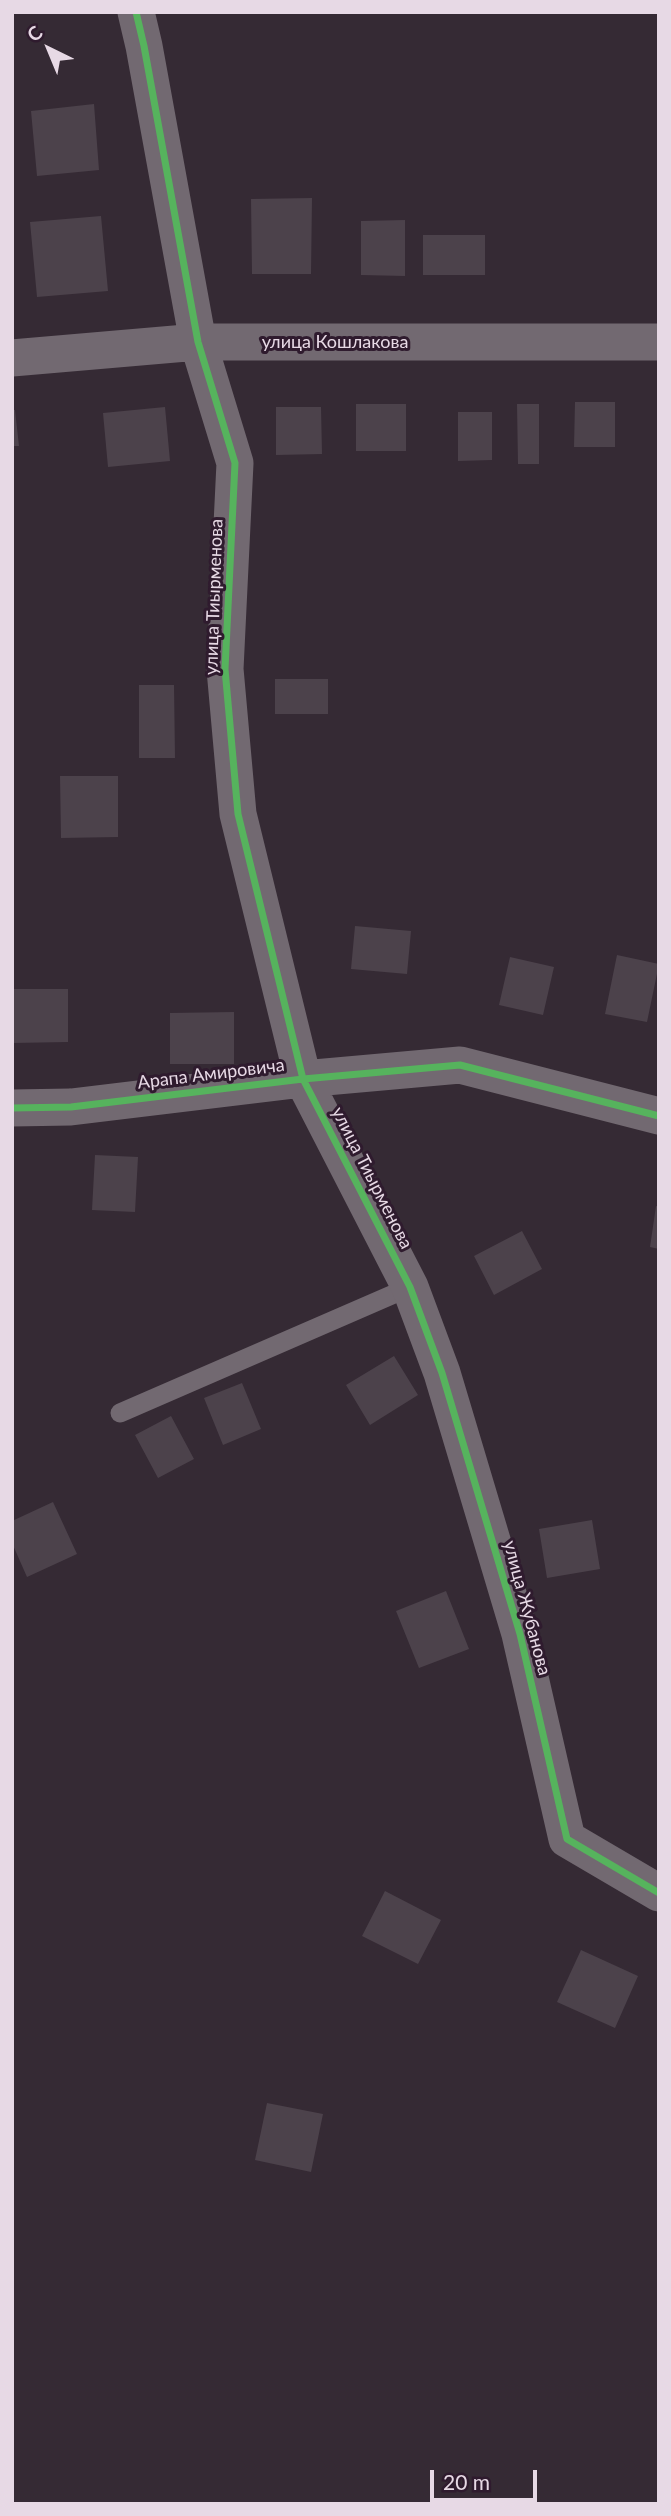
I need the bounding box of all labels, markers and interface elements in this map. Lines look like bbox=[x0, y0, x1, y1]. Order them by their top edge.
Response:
north arrow bbox=[14, 14, 84, 84]
text: С bbox=[22, 21, 47, 46]
street label: улица Кошлакова bbox=[262, 331, 408, 353]
street label: улица Тиырменова bbox=[200, 519, 228, 675]
street label: Арапа Амировича bbox=[136, 1054, 286, 1094]
street label: улица Тиырменова bbox=[327, 1103, 417, 1253]
street label: улица Жубанова bbox=[499, 1538, 555, 1678]
scale bar bbox=[433, 2456, 540, 2500]
text: 20 m bbox=[443, 2469, 490, 2494]

